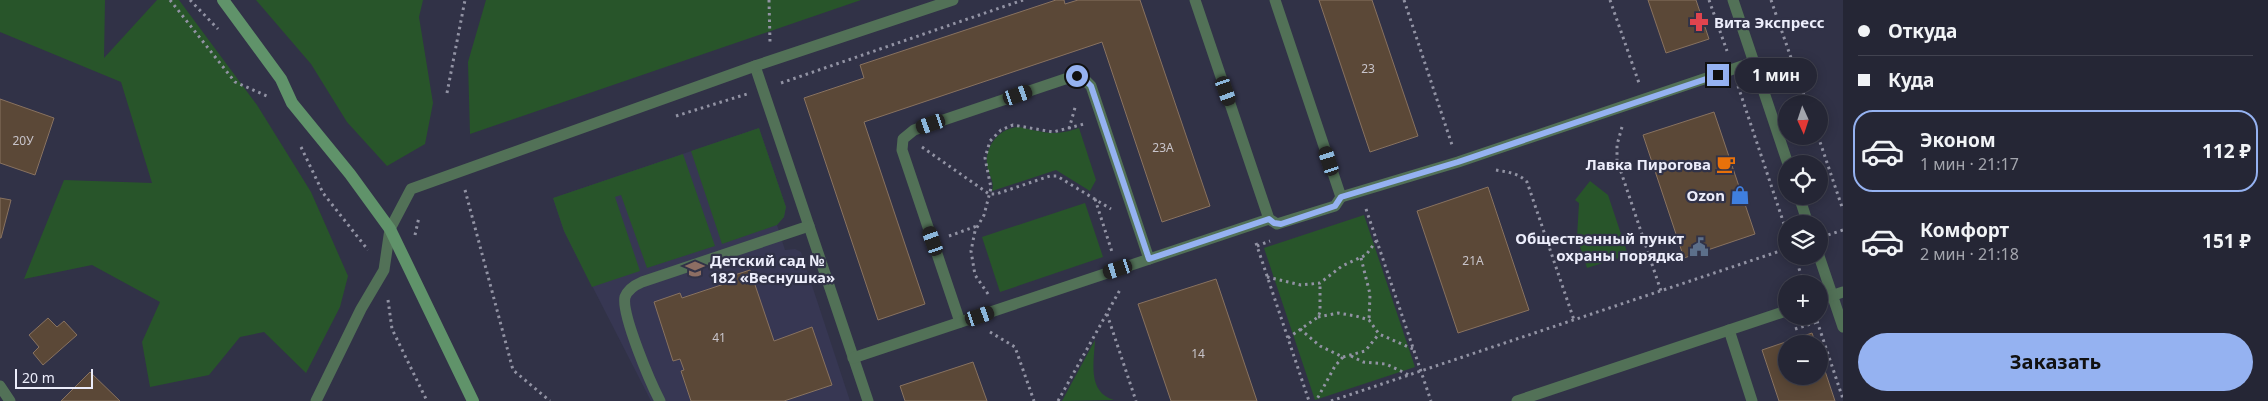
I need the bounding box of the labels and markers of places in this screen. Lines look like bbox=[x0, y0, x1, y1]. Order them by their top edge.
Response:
pharmacy icon: Вита Экспресс bbox=[1688, 11, 1710, 33]
place label: Вита Экспресс bbox=[1714, 12, 1825, 32]
cafe icon: Лавка Пирогова bbox=[1715, 153, 1737, 175]
place label: Лавка Пирогова bbox=[1586, 154, 1711, 174]
shop icon: Ozon bbox=[1729, 184, 1751, 206]
place label: Ozon bbox=[1687, 185, 1725, 205]
place label: Общественный пункт охраны порядка bbox=[1515, 228, 1684, 265]
public building icon: Общественный пункт охраны порядка bbox=[1688, 236, 1710, 258]
place label: Детский сад № 182 «Веснушка» bbox=[710, 250, 835, 287]
school or university icon: Детский сад № 182 «Веснушка» bbox=[684, 258, 706, 280]

